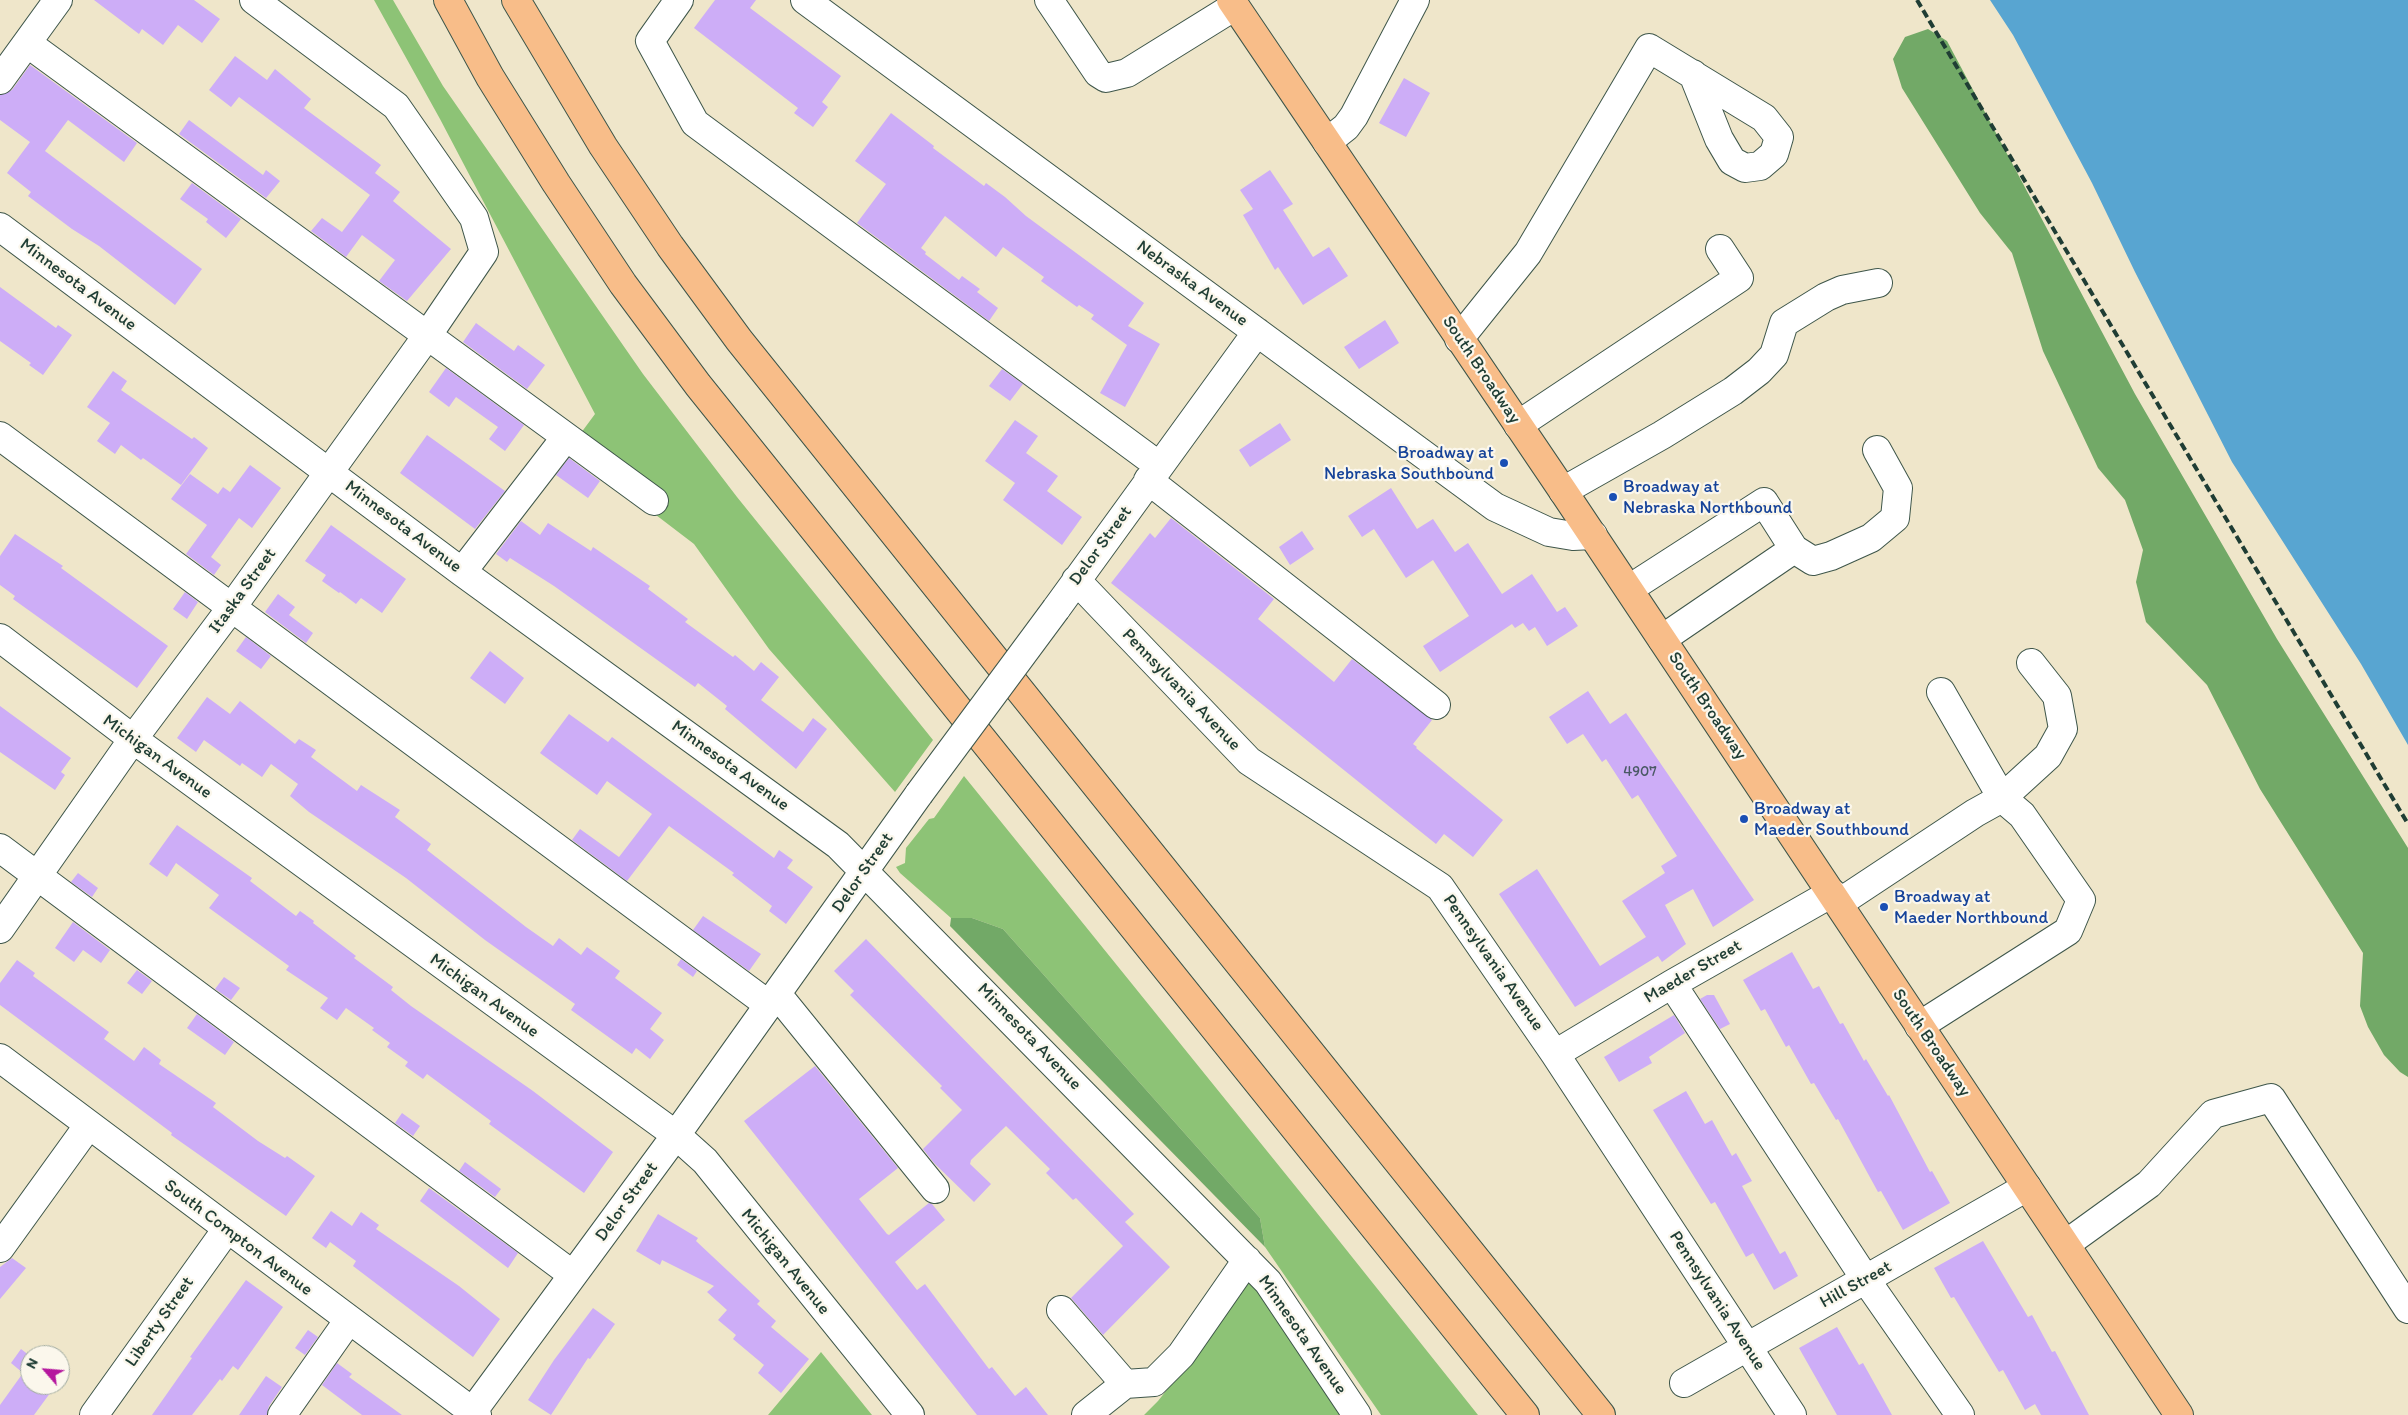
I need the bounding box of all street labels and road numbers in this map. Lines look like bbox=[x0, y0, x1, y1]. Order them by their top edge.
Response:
street label: Minnesota Avenue bbox=[15, 234, 141, 336]
street label: Nebraska Avenue bbox=[1132, 236, 1252, 332]
street label: South Broadway bbox=[1437, 312, 1525, 428]
street label: Minnesota Avenue bbox=[340, 476, 466, 578]
street label: Delor Street bbox=[1065, 502, 1137, 590]
street label: Itaska Street bbox=[205, 544, 281, 638]
street label: Pennsylvania Avenue bbox=[1117, 624, 1245, 756]
street label: South Broadway bbox=[1663, 648, 1751, 764]
street label: Michigan Avenue bbox=[98, 710, 216, 804]
street label: Minnesota Avenue bbox=[667, 716, 793, 816]
street label: Delor Street bbox=[827, 829, 899, 917]
street label: Pennsylvania Avenue bbox=[1438, 890, 1548, 1036]
street label: Maeder Street bbox=[1640, 935, 1746, 1009]
street label: Michigan Avenue bbox=[425, 949, 543, 1043]
street label: Minnesota Avenue bbox=[972, 979, 1086, 1095]
street label: South Broadway bbox=[1887, 985, 1975, 1101]
street label: Delor Street bbox=[591, 1158, 663, 1246]
street label: South Compton Avenue bbox=[159, 1175, 317, 1301]
street label: Michigan Avenue bbox=[736, 1205, 834, 1319]
street label: Pennsylvania Avenue bbox=[1664, 1227, 1770, 1375]
street label: Hill Street bbox=[1816, 1256, 1896, 1314]
street label: Minnesota Avenue bbox=[1253, 1271, 1351, 1399]
street label: Liberty Street bbox=[121, 1273, 199, 1371]

